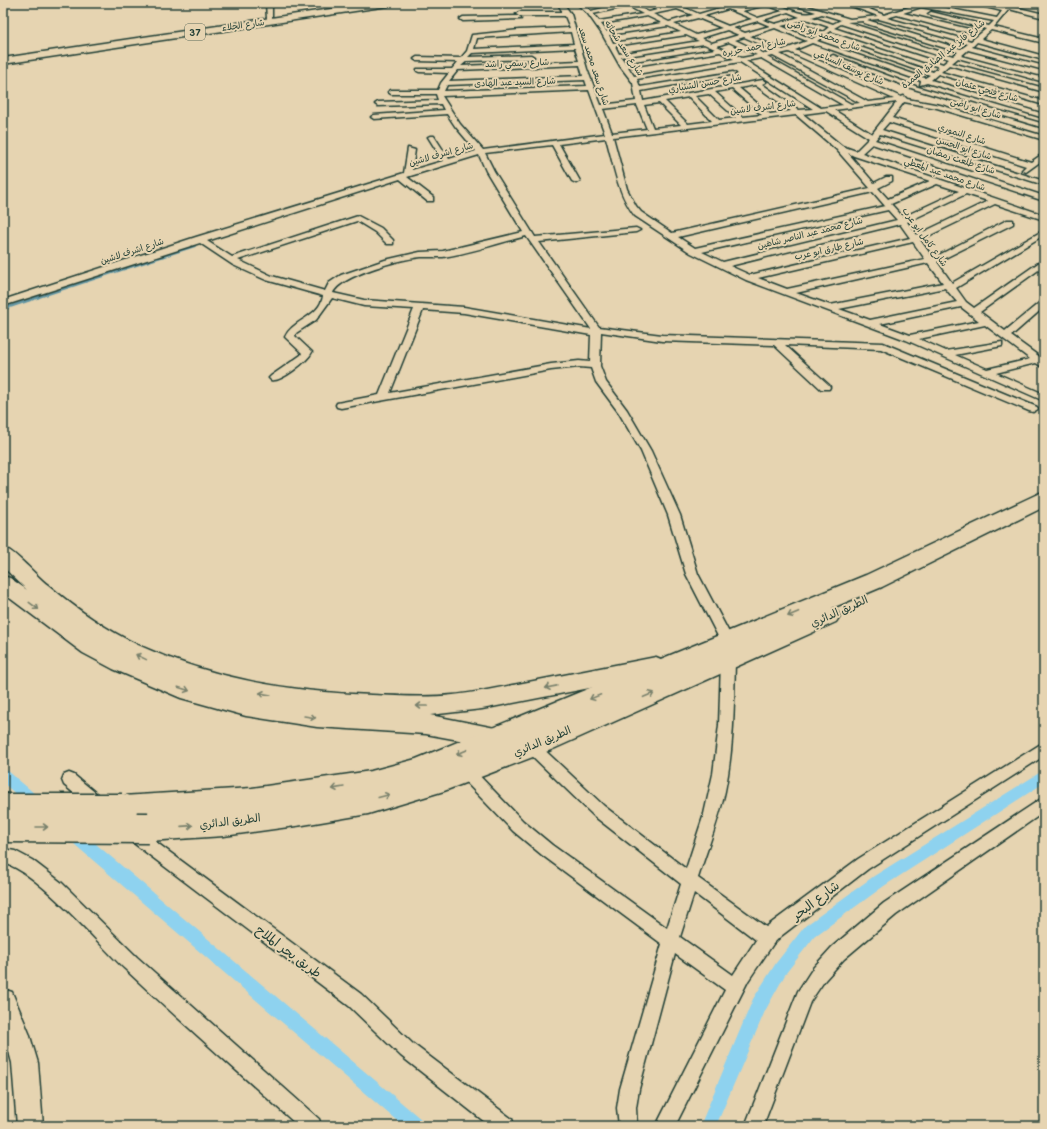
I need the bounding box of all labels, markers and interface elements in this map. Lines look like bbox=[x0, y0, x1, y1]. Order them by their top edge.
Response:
street label: شارع الجلاء bbox=[221, 17, 265, 34]
street label: شارع محمد ابو راضى bbox=[786, 17, 862, 54]
street label: شارع فايز عبد الصادق العمدة bbox=[899, 17, 987, 91]
street label: شارع سعد شحاته bbox=[602, 19, 646, 78]
road number: 37 bbox=[185, 24, 205, 40]
street label: شارع سعد محمد سعد bbox=[576, 26, 611, 107]
street label: شارع احمد حريره bbox=[722, 36, 787, 59]
street label: شارع يوسف السباعي bbox=[811, 47, 885, 91]
street label: شارع رسمي راشد bbox=[485, 57, 549, 73]
street label: شارع حسن الشنباري bbox=[668, 72, 743, 96]
street label: شارع السيد عبد الهادى bbox=[474, 76, 556, 89]
street label: شارع فتحي عثمان bbox=[954, 76, 1019, 108]
street label: شارع ابو راضى bbox=[949, 96, 1003, 121]
street label: شارع اشرف لاشين bbox=[729, 98, 797, 117]
street label: شارع النموري bbox=[936, 122, 987, 148]
street label: شارع ابو الحسن bbox=[935, 134, 993, 163]
street label: شارع اشرف لاشين bbox=[408, 140, 475, 169]
street label: شارع طلعت رمضان bbox=[925, 144, 996, 177]
street label: شارع محمد عبد المعطي bbox=[902, 155, 987, 196]
street label: شارع كامل ابو عرب bbox=[900, 206, 950, 269]
street label: شارع محمد عبد الناصر شاهين bbox=[756, 215, 864, 252]
street label: شارع اشرف لاشين bbox=[99, 236, 165, 267]
street label: شارع طارق ابو عرب bbox=[793, 236, 865, 263]
street label: الطريق الدائري bbox=[808, 593, 871, 632]
one-way arrow bbox=[28, 602, 39, 610]
one-way arrow bbox=[787, 611, 799, 619]
one-way arrow bbox=[135, 653, 147, 660]
one-way arrow bbox=[544, 684, 557, 692]
one-way arrow bbox=[177, 686, 190, 693]
one-way arrow bbox=[259, 690, 272, 698]
one-way arrow bbox=[642, 690, 654, 698]
one-way arrow bbox=[590, 694, 602, 702]
one-way arrow bbox=[416, 702, 429, 710]
one-way arrow bbox=[303, 713, 316, 721]
street label: الطريق الدائري bbox=[511, 723, 574, 761]
one-way arrow bbox=[457, 748, 469, 756]
one-way arrow bbox=[332, 784, 345, 792]
one-way arrow bbox=[377, 792, 390, 800]
street label: الطريق الدائري bbox=[199, 811, 262, 834]
one-way arrow bbox=[180, 822, 193, 829]
one-way arrow bbox=[35, 823, 48, 831]
street label: شارع البحر bbox=[788, 878, 843, 925]
street label: طريق بحر الملاح bbox=[252, 922, 325, 983]

